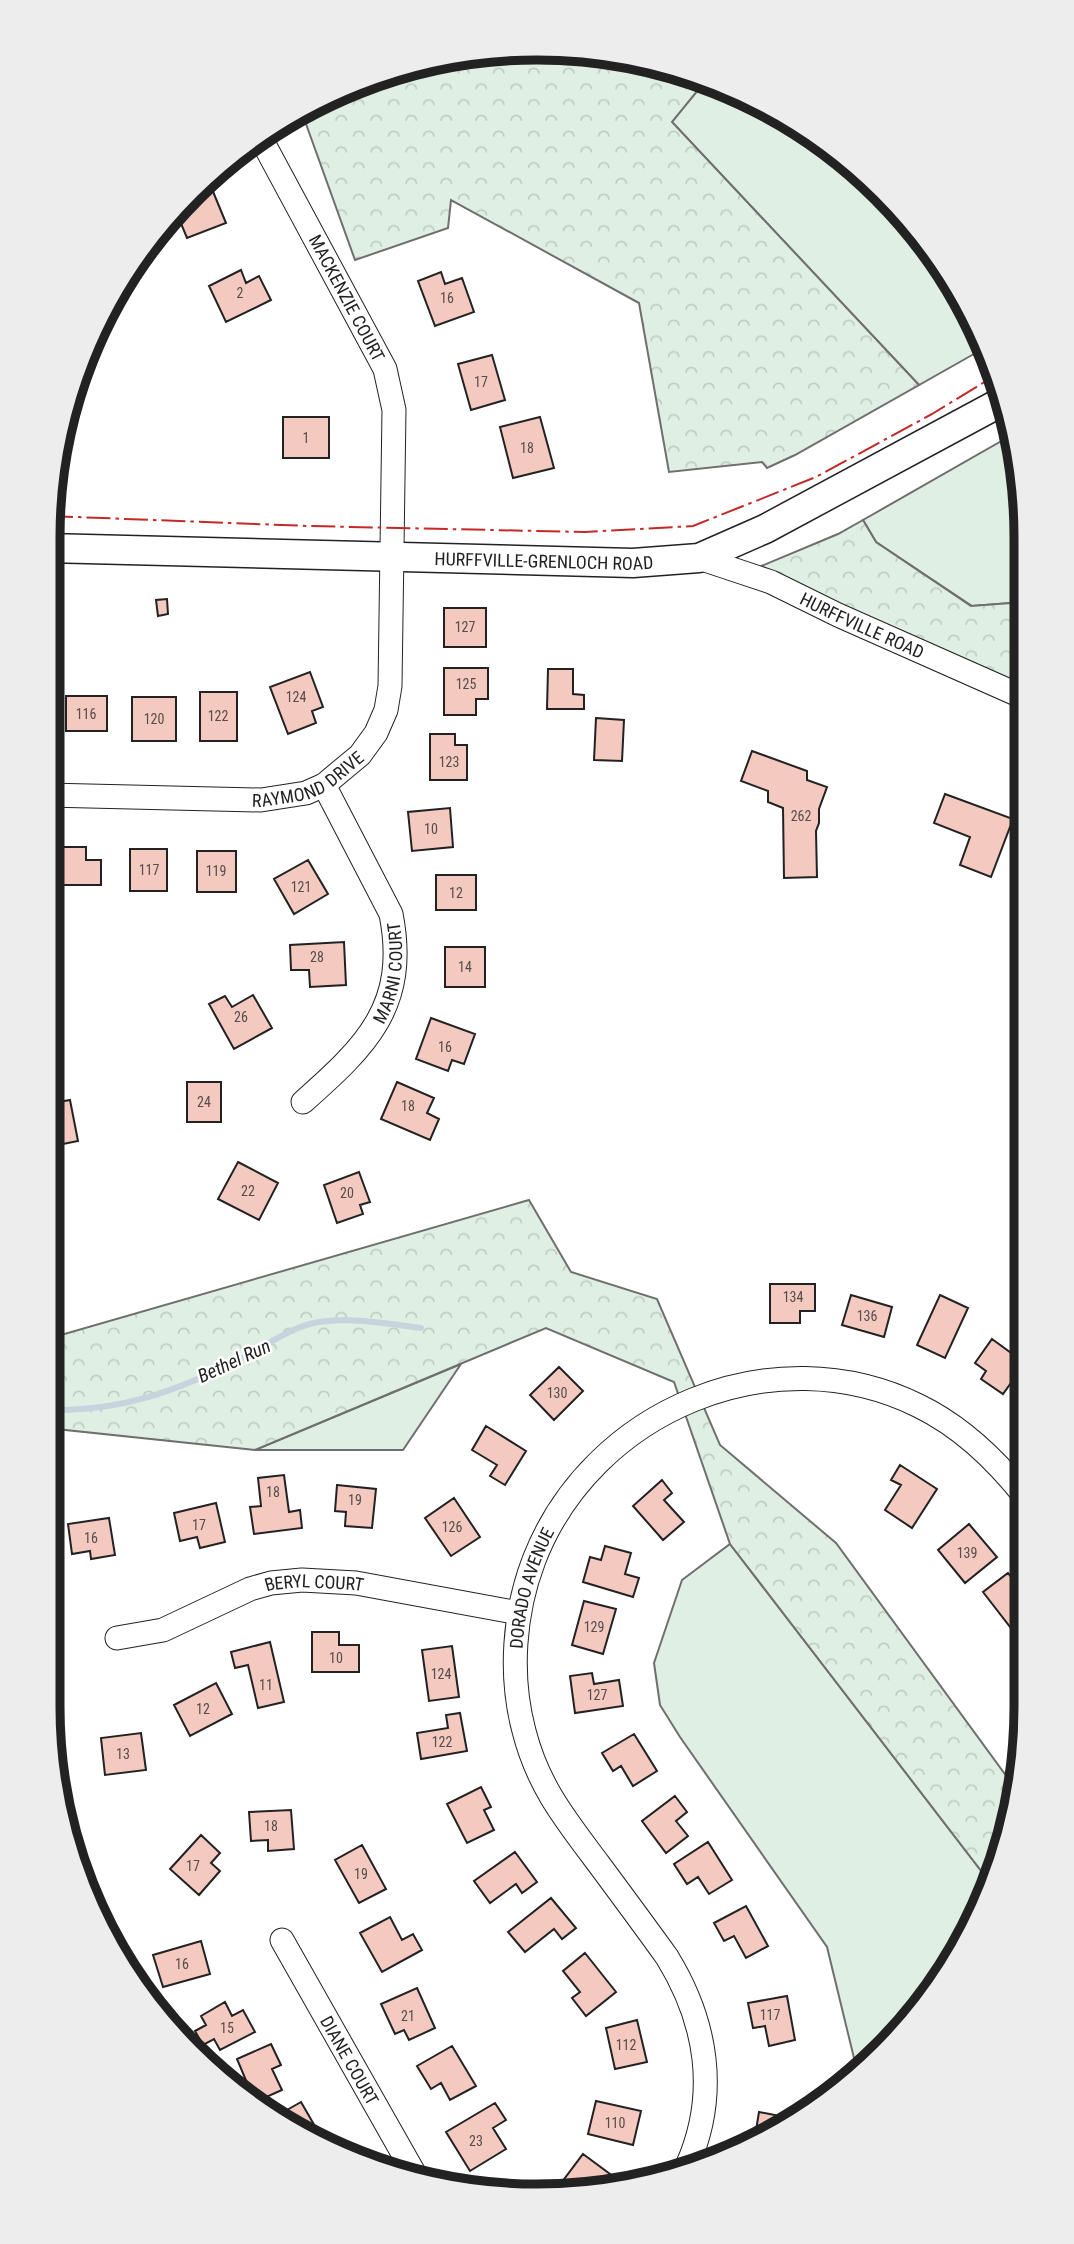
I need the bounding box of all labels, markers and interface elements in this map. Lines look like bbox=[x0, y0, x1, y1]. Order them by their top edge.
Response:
street label: MACKENZIE COURT bbox=[305, 231, 389, 365]
house number: 2 bbox=[237, 285, 244, 301]
house number: 16 bbox=[440, 290, 454, 306]
house number: 17 bbox=[474, 374, 488, 390]
house number: 1 bbox=[303, 430, 309, 446]
house number: 18 bbox=[520, 440, 534, 456]
street label: HURFFVILLE-GRENLOCH ROAD bbox=[434, 547, 654, 574]
street label: HURFFVILLE ROAD bbox=[797, 588, 928, 662]
house number: 127 bbox=[455, 619, 475, 635]
house number: 125 bbox=[456, 676, 476, 692]
house number: 124 bbox=[286, 689, 306, 705]
house number: 116 bbox=[76, 706, 96, 722]
house number: 122 bbox=[208, 708, 228, 724]
house number: 120 bbox=[144, 711, 164, 727]
street label: RAYMOND DRIVE bbox=[252, 746, 367, 811]
house number: 123 bbox=[439, 754, 459, 770]
house number: 262 bbox=[791, 808, 811, 824]
house number: 10 bbox=[424, 821, 438, 837]
house number: 117 bbox=[139, 862, 159, 878]
house number: 119 bbox=[206, 863, 226, 879]
house number: 121 bbox=[291, 879, 311, 895]
house number: 12 bbox=[449, 885, 463, 901]
street label: MARNI COURT bbox=[368, 921, 406, 1027]
house number: 28 bbox=[310, 949, 324, 965]
house number: 14 bbox=[458, 959, 472, 975]
house number: 26 bbox=[234, 1009, 248, 1025]
house number: 16 bbox=[438, 1039, 452, 1055]
house number: 24 bbox=[197, 1094, 211, 1110]
house number: 18 bbox=[401, 1098, 415, 1114]
house number: 22 bbox=[241, 1183, 255, 1199]
house number: 20 bbox=[340, 1185, 354, 1201]
house number: 134 bbox=[783, 1289, 803, 1305]
house number: 136 bbox=[857, 1308, 877, 1324]
water label: Bethel Run bbox=[194, 1334, 274, 1388]
house number: 130 bbox=[547, 1385, 567, 1401]
house number: 18 bbox=[266, 1484, 280, 1500]
house number: 19 bbox=[348, 1492, 362, 1508]
house number: 17 bbox=[192, 1517, 206, 1533]
house number: 126 bbox=[442, 1519, 462, 1535]
street label: DORADO AVENUE bbox=[505, 1524, 558, 1649]
house number: 16 bbox=[84, 1530, 98, 1546]
house number: 139 bbox=[957, 1545, 977, 1561]
street label: BERYL COURT bbox=[262, 1570, 366, 1595]
house number: 129 bbox=[584, 1619, 604, 1635]
house number: 10 bbox=[329, 1650, 343, 1666]
house number: 124 bbox=[431, 1666, 451, 1682]
house number: 11 bbox=[259, 1677, 273, 1693]
house number: 127 bbox=[587, 1687, 607, 1703]
house number: 12 bbox=[196, 1701, 210, 1717]
house number: 122 bbox=[432, 1734, 452, 1750]
house number: 13 bbox=[116, 1746, 130, 1762]
house number: 18 bbox=[264, 1818, 278, 1834]
house number: 17 bbox=[186, 1858, 200, 1874]
house number: 19 bbox=[354, 1866, 368, 1882]
house number: 16 bbox=[175, 1956, 189, 1972]
house number: 117 bbox=[760, 2007, 780, 2023]
house number: 21 bbox=[401, 2008, 415, 2024]
street label: DIANE COURT bbox=[317, 2012, 384, 2108]
house number: 15 bbox=[220, 2020, 234, 2036]
house number: 112 bbox=[616, 2037, 636, 2053]
house number: 110 bbox=[605, 2115, 625, 2131]
house number: 23 bbox=[469, 2133, 483, 2149]

